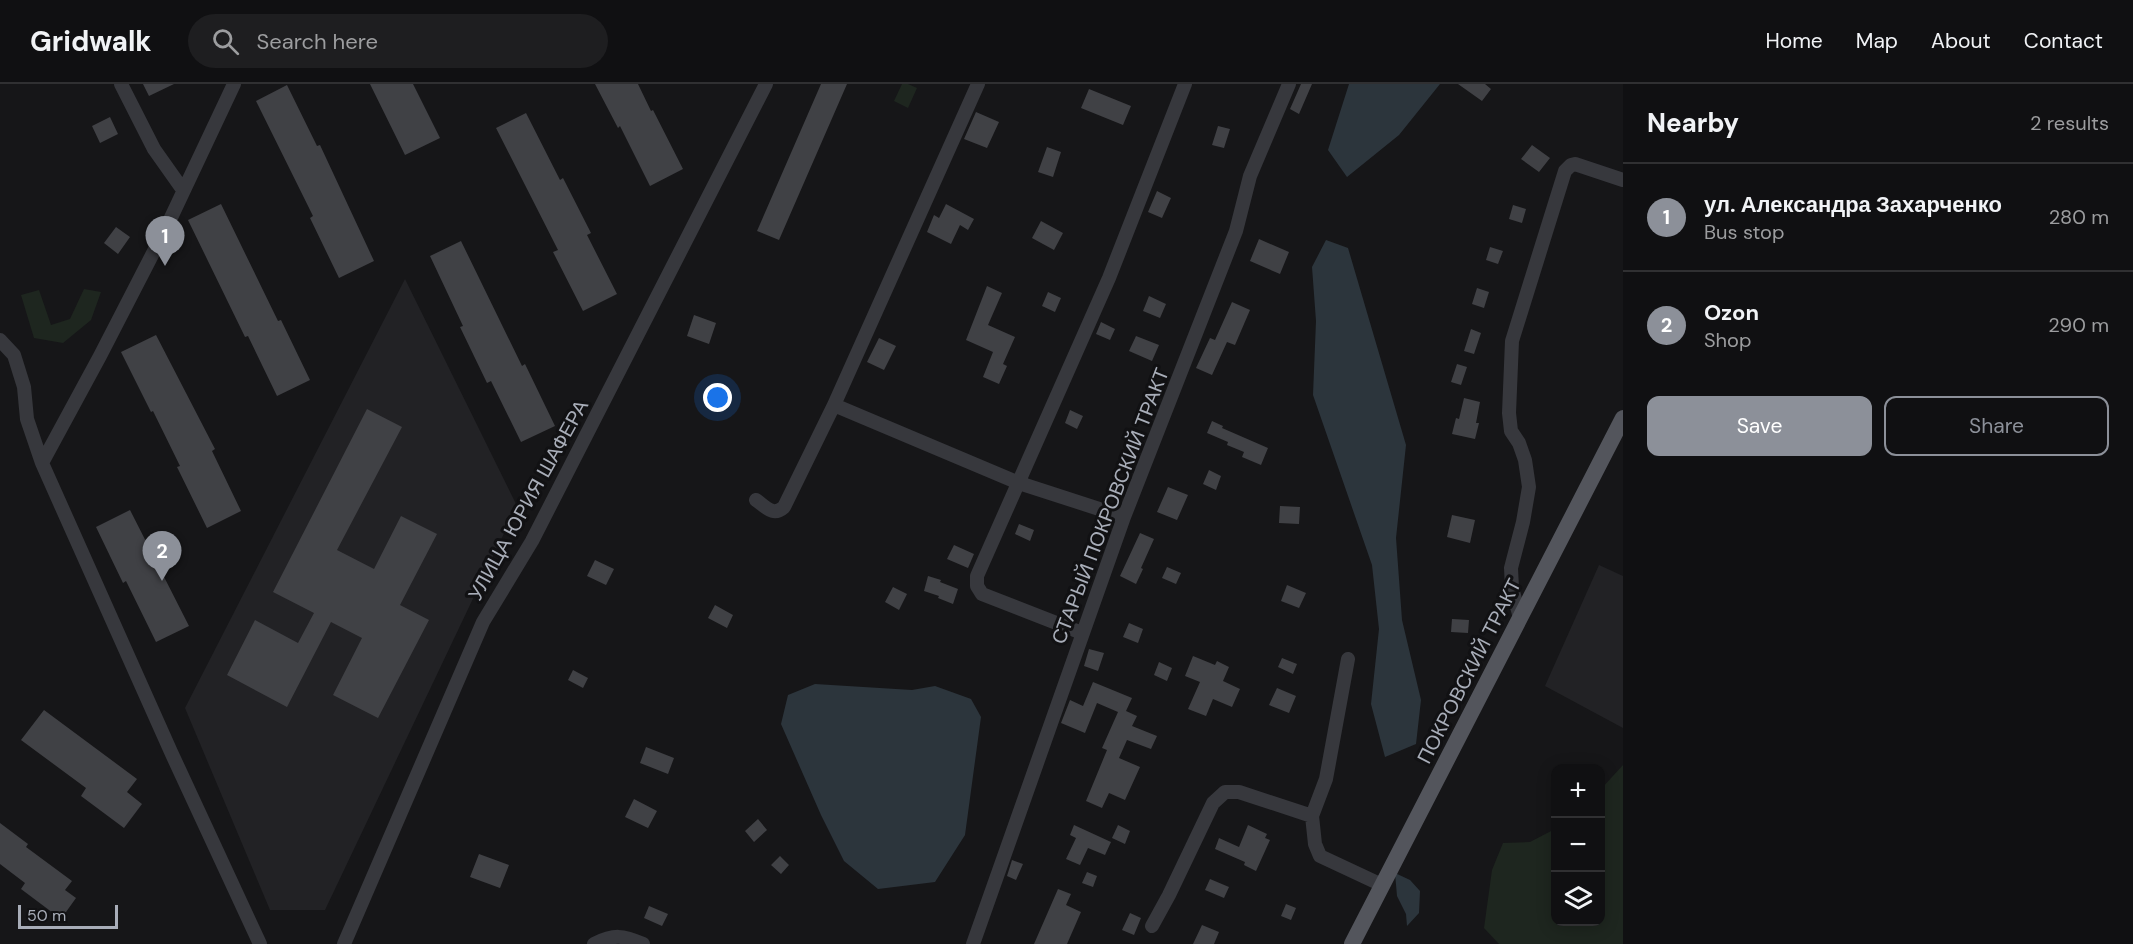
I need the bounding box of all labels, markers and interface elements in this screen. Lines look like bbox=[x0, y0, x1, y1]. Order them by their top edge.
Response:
search box bbox=[188, 14, 608, 68]
text: Gridwalk bbox=[30, 23, 152, 60]
icon: search bbox=[209, 25, 242, 58]
text: Search here bbox=[257, 27, 378, 56]
text: Home bbox=[1765, 27, 1823, 55]
text: Map bbox=[1856, 27, 1898, 55]
text: About bbox=[1931, 27, 1991, 55]
text: Contact bbox=[2024, 27, 2103, 55]
text: Nearby bbox=[1647, 106, 1739, 140]
text: 2 results bbox=[2030, 110, 2109, 136]
text: ул. Александра Захарченко bbox=[1704, 190, 2002, 219]
text: 1 bbox=[1663, 204, 1670, 230]
text: 280 m bbox=[2049, 204, 2109, 230]
pin: 1 bbox=[146, 216, 184, 266]
text: Bus stop bbox=[1704, 219, 1784, 245]
text: Ozon bbox=[1704, 298, 1759, 327]
text: 2 bbox=[1661, 312, 1672, 338]
text: 290 m bbox=[2048, 312, 2109, 338]
text: Shop bbox=[1704, 327, 1751, 353]
street label: СТАРЫЙ ПОКРОВСКИЙ ТРАКТ bbox=[1045, 364, 1175, 648]
your location bbox=[703, 383, 732, 412]
street label: УЛИЦА ЮРИЯ ШАФЕРА bbox=[462, 394, 594, 605]
button: Save bbox=[1647, 396, 1872, 456]
button: Share bbox=[1884, 396, 2109, 456]
pin: 2 bbox=[142, 532, 182, 581]
street label: ПОКРОВСКИЙ ТРАКТ bbox=[1411, 574, 1527, 768]
map controls bbox=[1551, 764, 1605, 926]
button: + bbox=[1551, 764, 1605, 818]
button: − bbox=[1551, 818, 1605, 872]
button: layers bbox=[1551, 872, 1605, 926]
scale bar bbox=[18, 902, 118, 930]
text: 50 m bbox=[27, 905, 66, 926]

